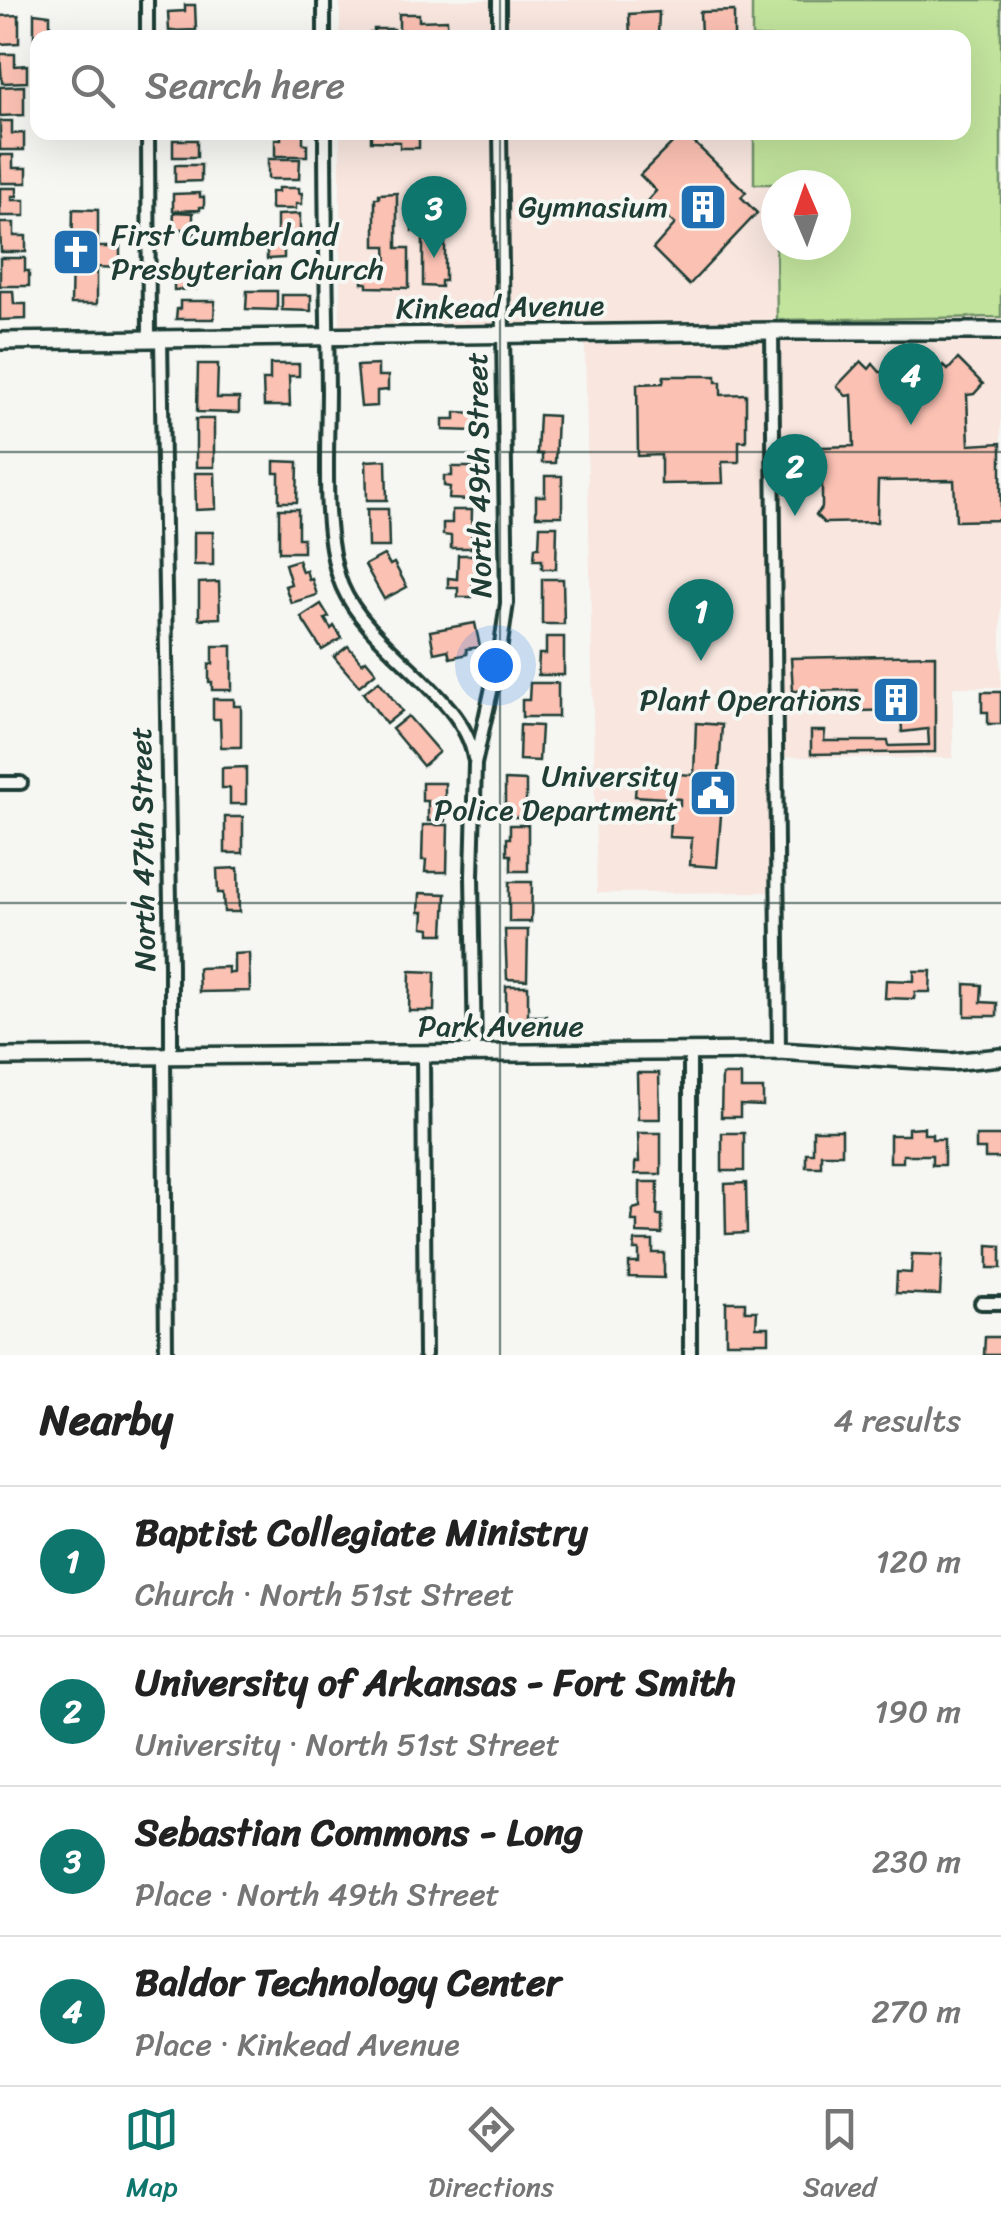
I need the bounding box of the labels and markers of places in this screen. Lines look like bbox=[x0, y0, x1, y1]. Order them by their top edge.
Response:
pin: 3 bbox=[402, 176, 466, 258]
place label: Gymnasium bbox=[518, 180, 668, 234]
building icon: Gymnasium bbox=[677, 181, 729, 233]
place label: First Cumberland Presbyterian Church bbox=[111, 208, 384, 296]
church icon: First Cumberland Presbyterian Church bbox=[50, 226, 102, 278]
pin: 4 bbox=[878, 342, 944, 425]
pin: 2 bbox=[762, 434, 828, 516]
pin: 1 bbox=[668, 578, 734, 661]
place label: Plant Operations bbox=[639, 673, 861, 727]
building icon: Plant Operations bbox=[870, 674, 922, 726]
place label: University Police Department bbox=[434, 749, 679, 837]
public building icon: University Police Department bbox=[687, 767, 739, 819]

